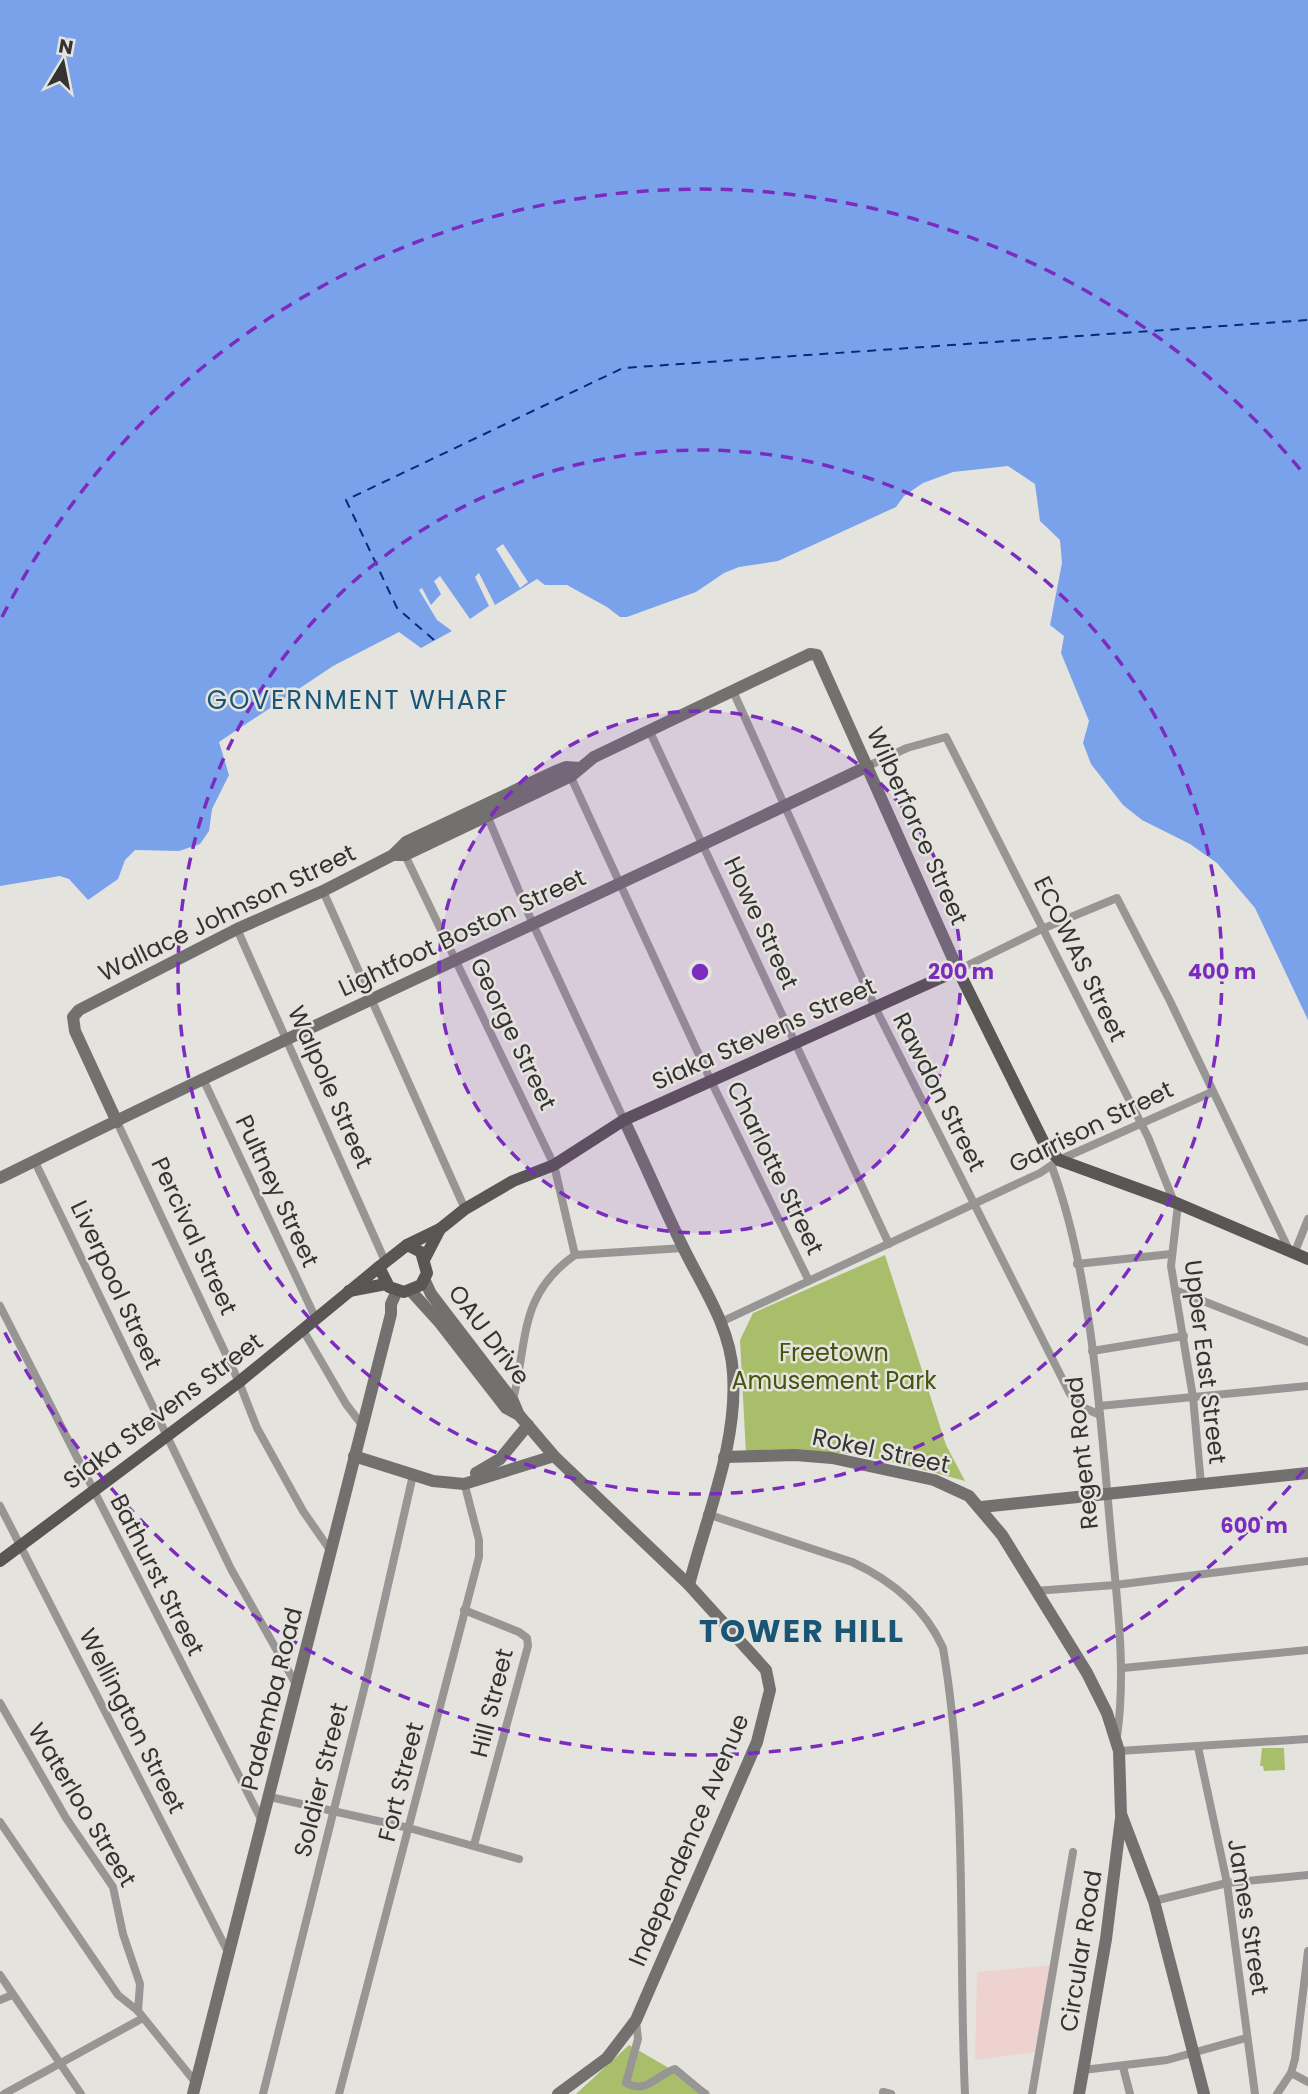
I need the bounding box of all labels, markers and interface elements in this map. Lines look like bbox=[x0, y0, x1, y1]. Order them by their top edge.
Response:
north arrow bbox=[28, 28, 98, 98]
text: N bbox=[56, 32, 75, 61]
district label: GOVERNMENT WHARF bbox=[207, 682, 509, 718]
street label: Wilberforce Street bbox=[859, 722, 976, 930]
street label: Wallace Johnson Street bbox=[93, 836, 361, 989]
street label: Howe Street bbox=[716, 851, 807, 995]
street label: Lightfoot Boston Street bbox=[333, 861, 591, 1004]
street label: ECOWAS Street bbox=[1026, 871, 1135, 1047]
street label: George Street bbox=[462, 952, 565, 1115]
text: 200 m bbox=[928, 957, 994, 986]
text: 400 m bbox=[1188, 957, 1256, 986]
centre of rings bbox=[688, 960, 712, 984]
street label: Siaka Stevens Street bbox=[647, 969, 881, 1098]
street label: Walpole Street bbox=[280, 1000, 381, 1173]
street label: Rawdon Street bbox=[885, 1007, 994, 1177]
street label: Garrison Street bbox=[1003, 1073, 1178, 1181]
street label: Charlotte Street bbox=[719, 1075, 832, 1260]
street label: Pultney Street bbox=[228, 1109, 327, 1272]
street label: Percival Street bbox=[143, 1152, 245, 1320]
street label: Liverpool Street bbox=[63, 1195, 170, 1375]
street label: Upper East Street bbox=[1177, 1258, 1234, 1466]
street label: OAU Drive bbox=[441, 1278, 538, 1392]
street label: Siaka Stevens Street bbox=[56, 1325, 269, 1497]
park label: Freetown Amusement Park bbox=[731, 1336, 937, 1397]
street label: Regent Road bbox=[1057, 1375, 1106, 1531]
street label: Rokel Street bbox=[809, 1420, 953, 1481]
street label: Bathurst Street bbox=[102, 1488, 212, 1661]
text: 600 m bbox=[1220, 1511, 1288, 1540]
street label: Pademba Road bbox=[233, 1604, 310, 1794]
district label: TOWER HILL bbox=[699, 1608, 905, 1653]
street label: Wellington Street bbox=[71, 1623, 193, 1819]
street label: Hill Street bbox=[462, 1645, 521, 1761]
street label: Soldier Street bbox=[285, 1699, 356, 1861]
street label: Independence Avenue bbox=[620, 1708, 757, 1971]
street label: Waterloo Street bbox=[21, 1717, 144, 1893]
street label: Fort Street bbox=[370, 1719, 431, 1845]
street label: James Street bbox=[1220, 1836, 1277, 1997]
street label: Circular Road bbox=[1051, 1868, 1110, 2034]

